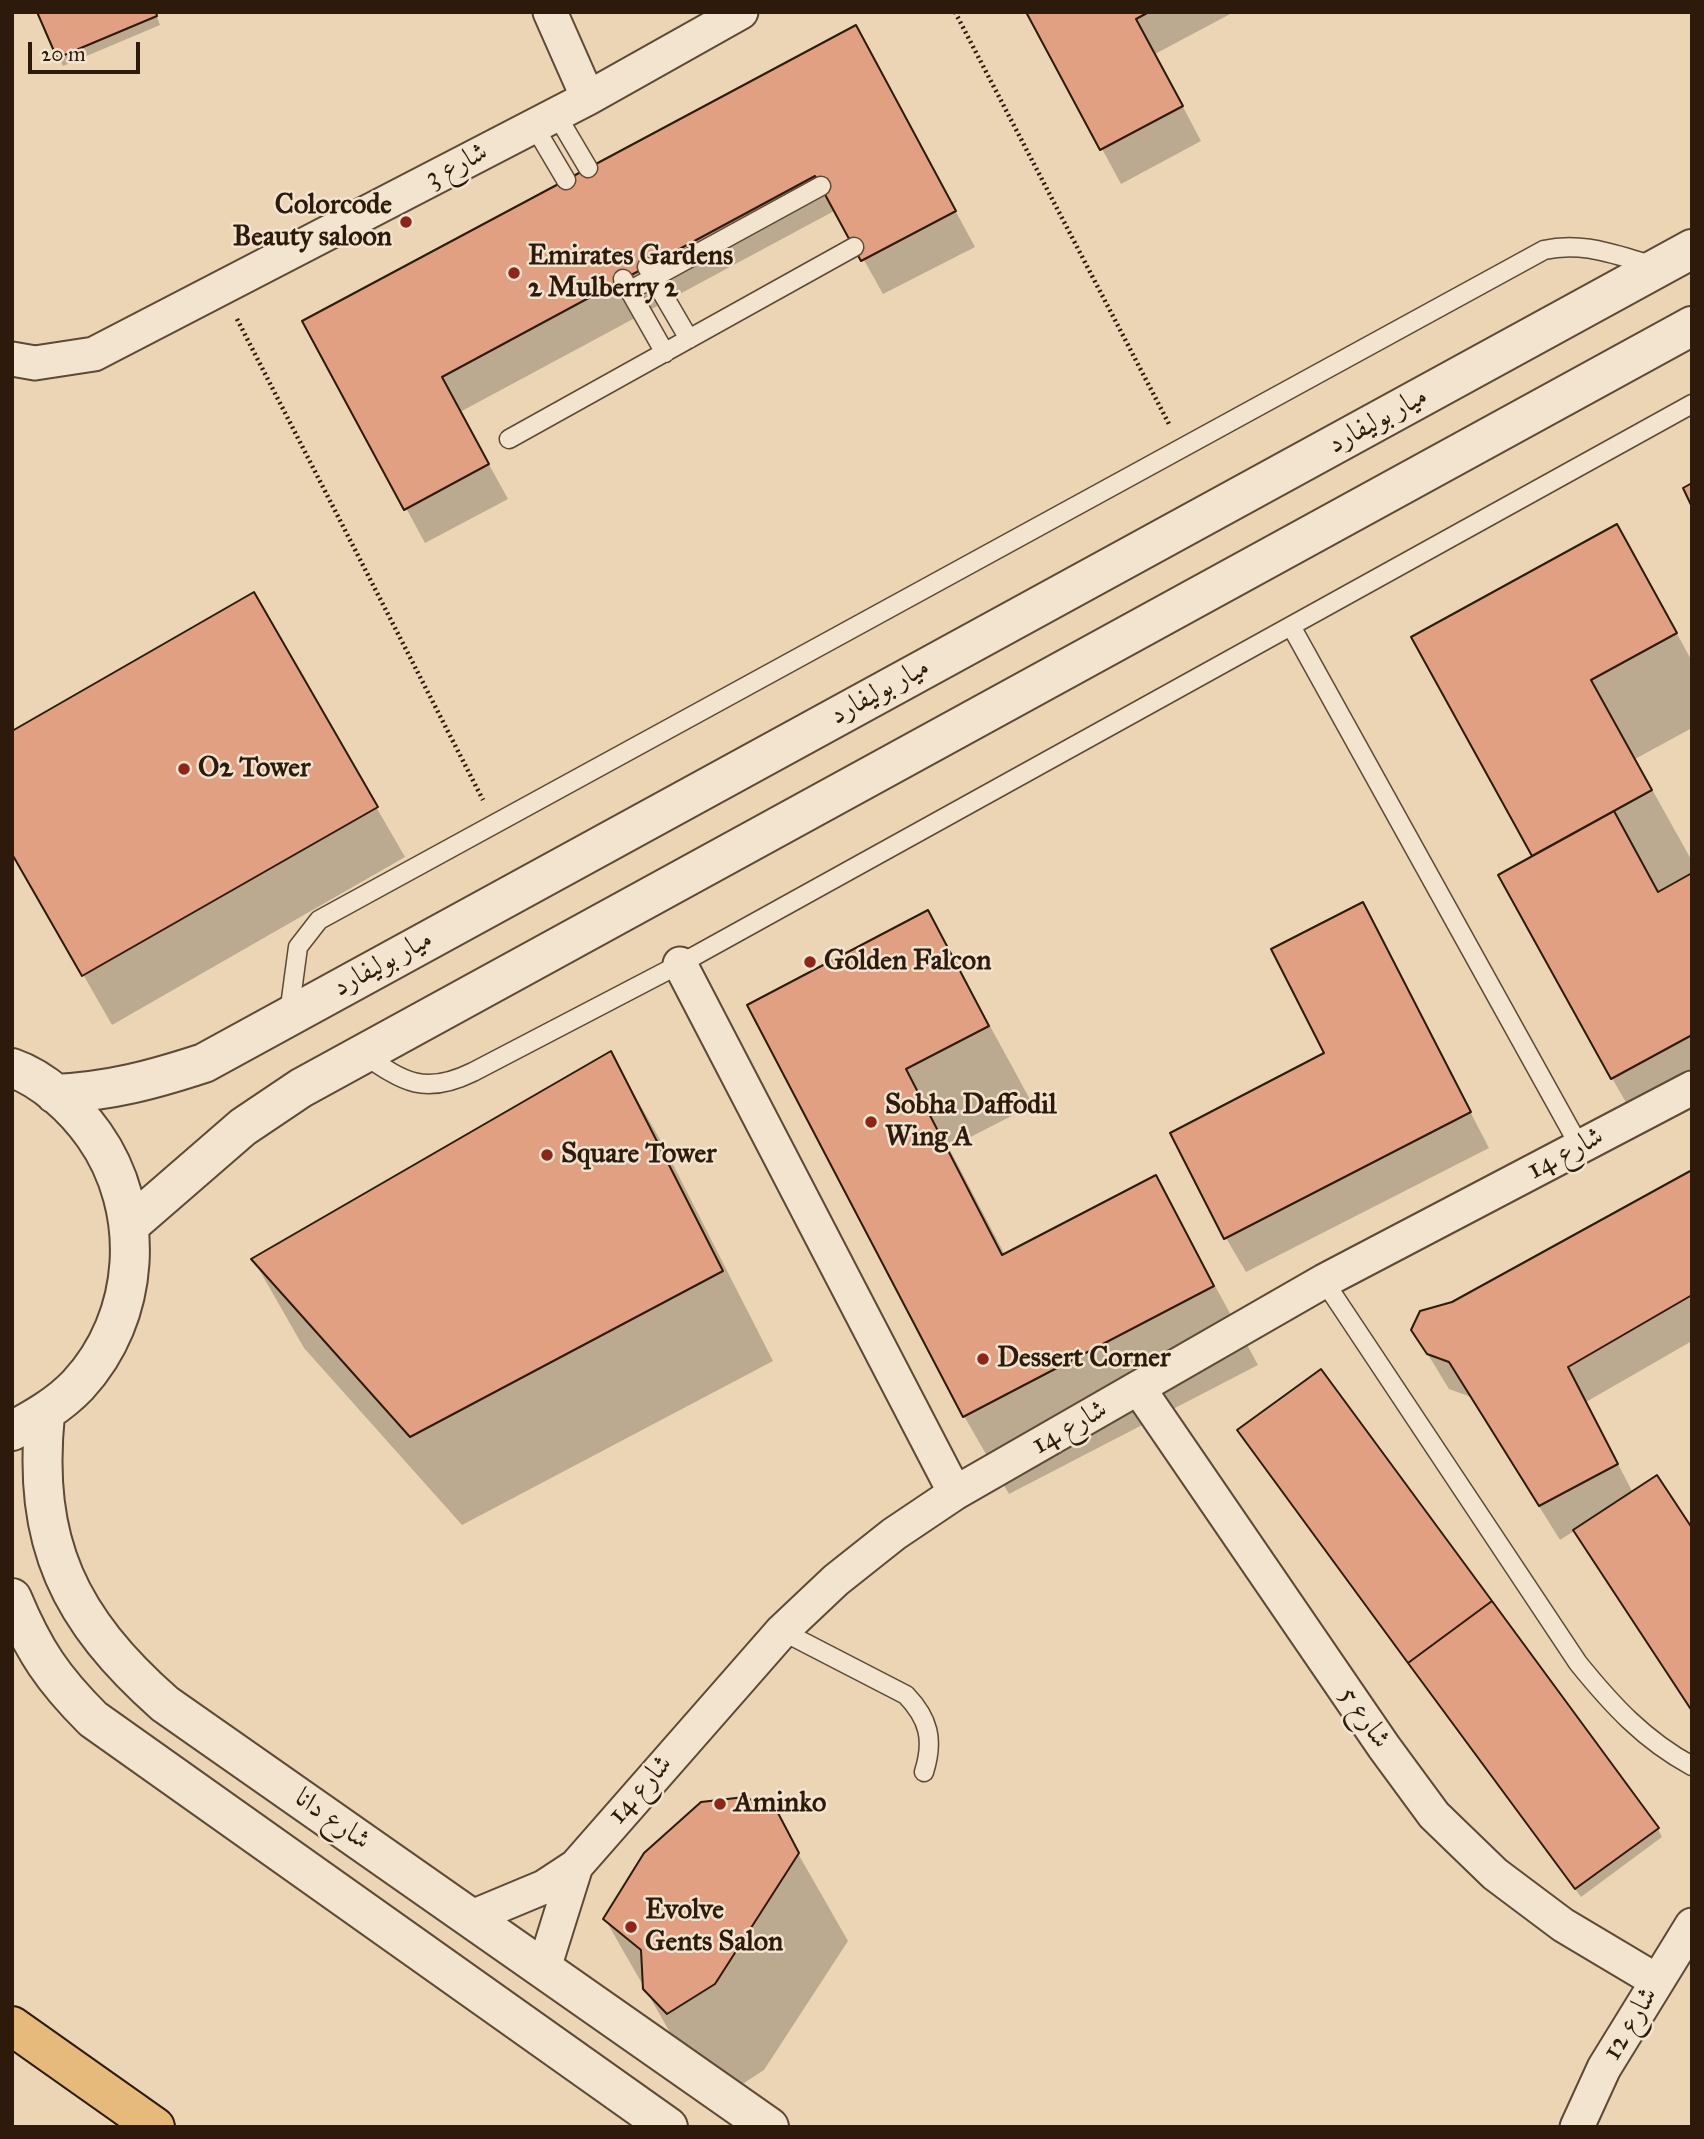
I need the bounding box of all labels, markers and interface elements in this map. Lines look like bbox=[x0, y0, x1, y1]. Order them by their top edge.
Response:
scale bar bbox=[32, 28, 144, 72]
text: 20 m bbox=[41, 41, 86, 67]
street label: شارع 3 bbox=[420, 136, 494, 196]
place label: Colorcode Beauty saloon bbox=[233, 189, 392, 255]
marker: Colorcode Beauty saloon bbox=[398, 214, 414, 230]
place label: Emirates Gardens 2 Mulberry 2 bbox=[528, 240, 733, 306]
marker: Emirates Gardens 2 Mulberry 2 bbox=[506, 265, 522, 281]
street label: ميار بوليفارد bbox=[1322, 380, 1434, 462]
street label: ميار بوليفارد bbox=[824, 651, 936, 733]
place label: O2 Tower bbox=[198, 752, 310, 786]
marker: O2 Tower bbox=[176, 761, 192, 777]
street label: ميار بوليفارد bbox=[327, 923, 439, 1005]
place label: Golden Falcon bbox=[824, 945, 991, 979]
marker: Golden Falcon bbox=[802, 954, 818, 970]
place label: Sobha Daffodil Wing A bbox=[885, 1089, 1057, 1155]
marker: Sobha Daffodil Wing A bbox=[863, 1114, 879, 1130]
street label: شارع 14 bbox=[1522, 1120, 1610, 1188]
place label: Square Tower bbox=[561, 1138, 717, 1172]
marker: Square Tower bbox=[539, 1147, 555, 1163]
place label: Dessert Corner bbox=[997, 1342, 1170, 1376]
marker: Dessert Corner bbox=[975, 1351, 991, 1367]
street label: شارع 14 bbox=[1026, 1393, 1114, 1463]
street label: شارع 5 bbox=[1331, 1681, 1397, 1755]
street label: شارع 14 bbox=[602, 1748, 680, 1832]
street label: شارع دانا bbox=[288, 1782, 376, 1858]
place label: Aminko bbox=[734, 1787, 826, 1821]
marker: Aminko bbox=[712, 1796, 728, 1812]
place label: Evolve Gents Salon bbox=[645, 1894, 783, 1960]
marker: Evolve Gents Salon bbox=[623, 1919, 639, 1935]
street label: شارع 12 bbox=[1596, 1981, 1666, 2067]

